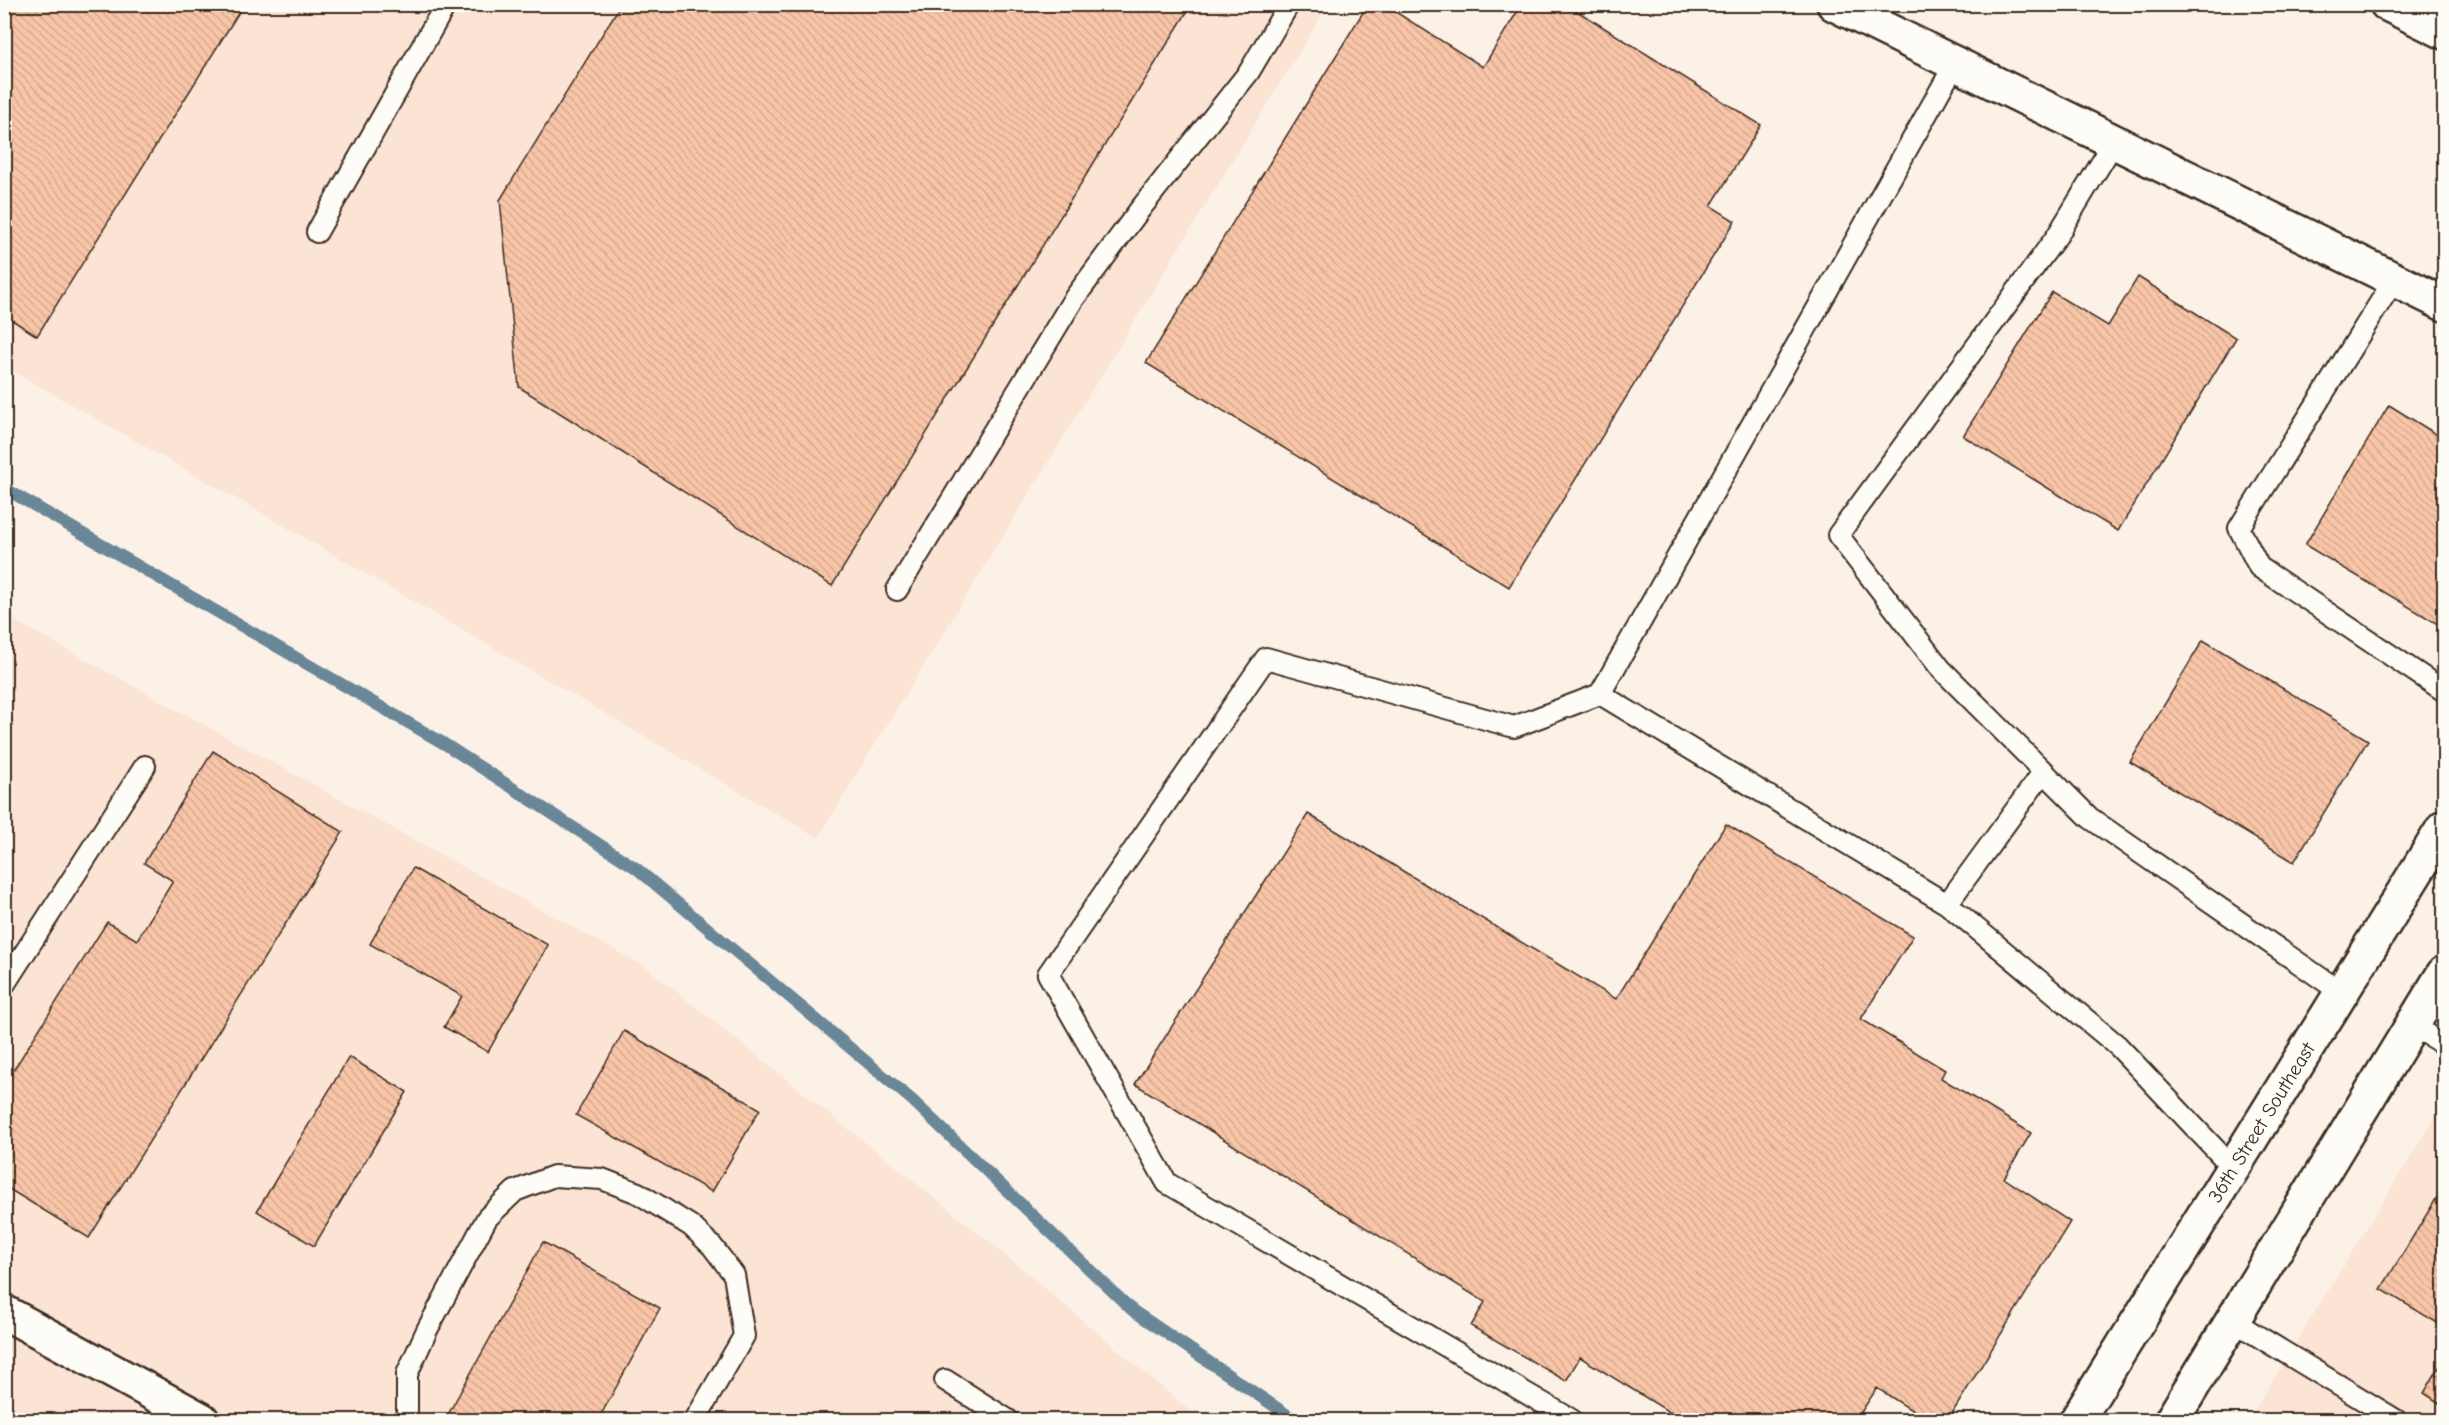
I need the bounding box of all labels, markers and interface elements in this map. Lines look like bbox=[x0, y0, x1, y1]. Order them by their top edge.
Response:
street label: 36th Street Southeast bbox=[2203, 1037, 2320, 1207]

